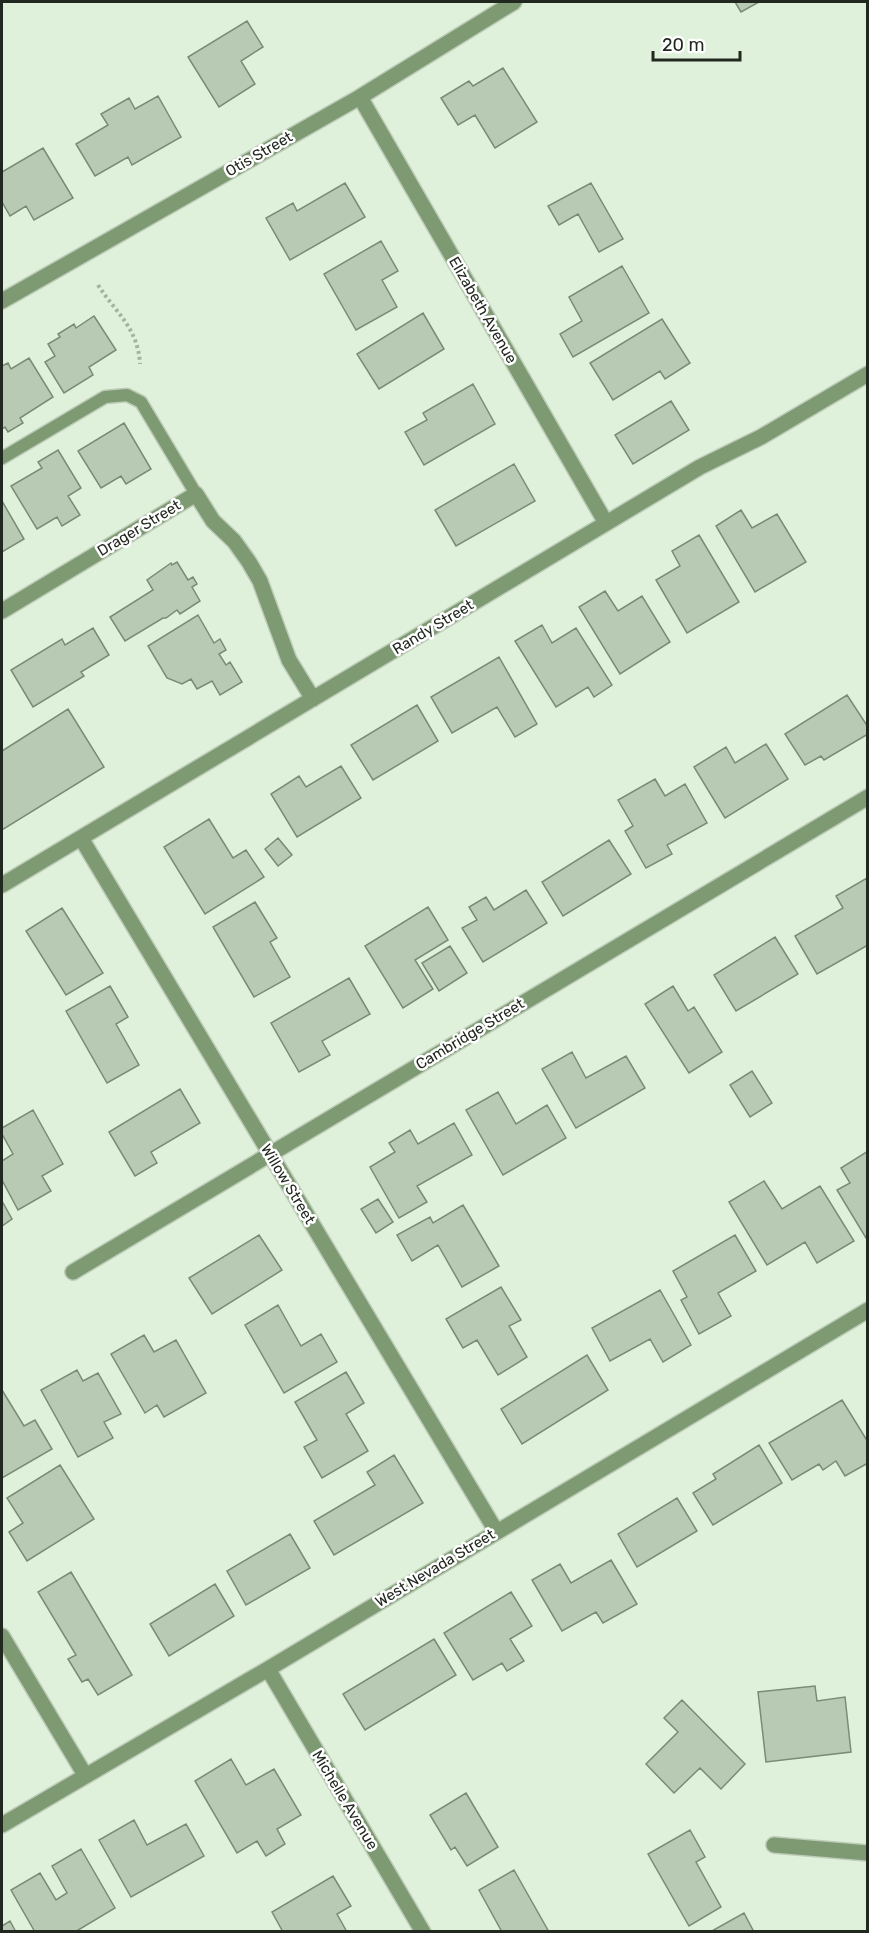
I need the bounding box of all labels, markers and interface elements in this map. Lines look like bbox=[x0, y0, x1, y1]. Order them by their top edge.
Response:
scale bar bbox=[653, 24, 740, 62]
text: 20 m bbox=[662, 34, 704, 56]
street label: Otis Street bbox=[222, 128, 296, 180]
street label: Elizabeth Avenue bbox=[445, 253, 521, 367]
street label: Drager Street bbox=[94, 496, 184, 560]
street label: Randy Street bbox=[389, 596, 477, 658]
street label: Cambridge Street bbox=[413, 994, 528, 1073]
street label: Willow Street bbox=[257, 1141, 319, 1227]
street label: West Nevada Street bbox=[372, 1525, 498, 1611]
street label: Michelle Avenue bbox=[308, 1747, 382, 1853]

